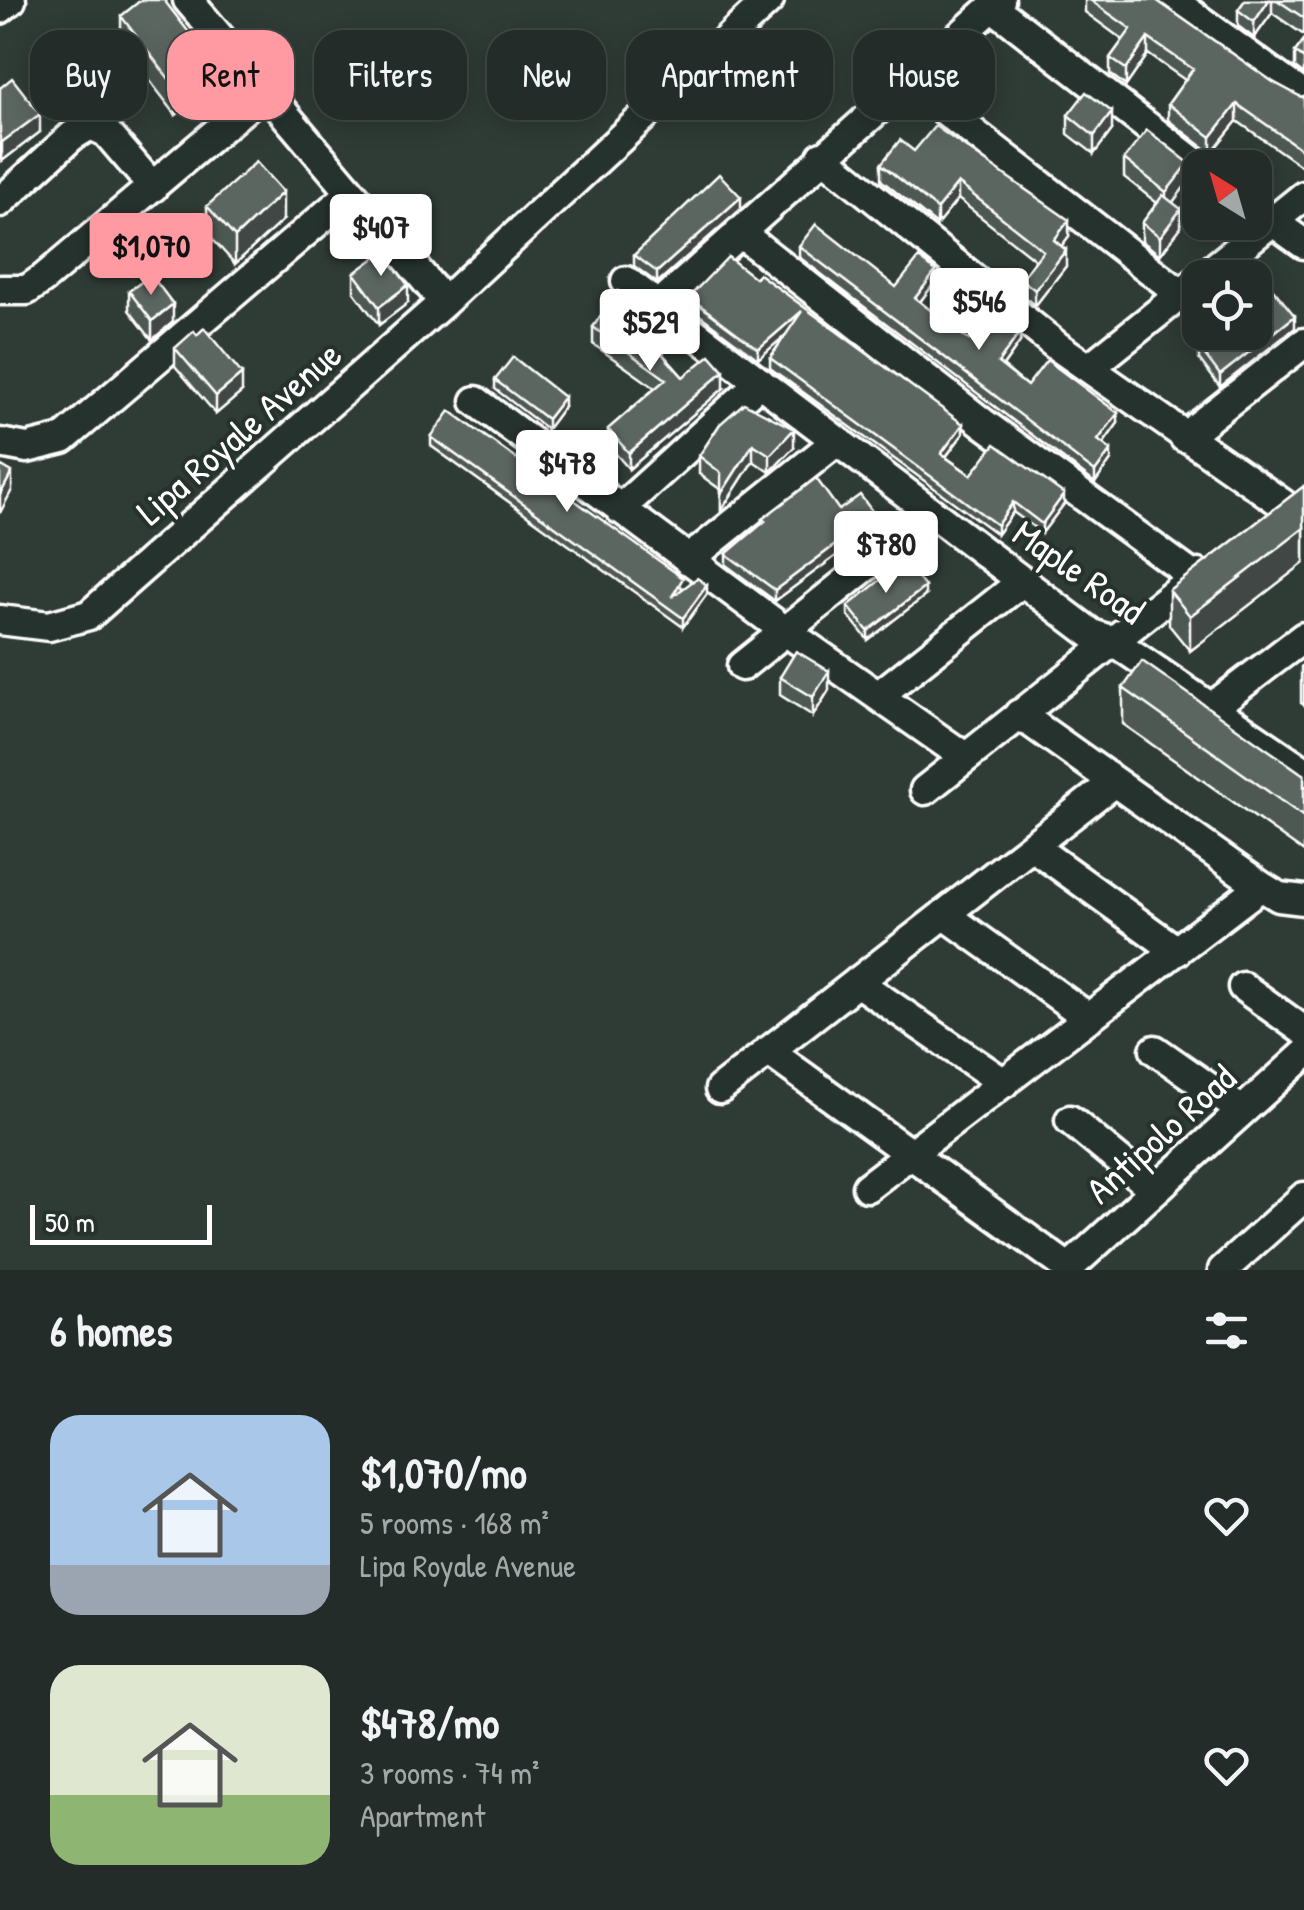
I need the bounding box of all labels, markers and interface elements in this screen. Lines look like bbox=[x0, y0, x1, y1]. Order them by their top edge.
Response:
chip: Buy bbox=[30, 30, 147, 120]
chip: Rent bbox=[167, 30, 294, 120]
chip: Filters bbox=[314, 30, 467, 120]
chip: New bbox=[487, 30, 606, 120]
chip: Apartment bbox=[626, 30, 833, 120]
chip: House bbox=[853, 30, 995, 120]
north arrow bbox=[1182, 150, 1272, 240]
map controls bbox=[1182, 150, 1272, 350]
pin: $407 bbox=[322, 194, 440, 279]
text: $407 bbox=[352, 205, 410, 248]
pin: $1,070 bbox=[70, 213, 232, 298]
text: $1,070 bbox=[112, 224, 190, 267]
button: locate bbox=[1182, 260, 1272, 350]
pin: $546 bbox=[920, 268, 1038, 353]
text: $546 bbox=[952, 279, 1006, 322]
pin: $529 bbox=[591, 289, 709, 374]
text: $529 bbox=[622, 300, 678, 343]
street label: Lipa Royale Avenue bbox=[125, 329, 352, 536]
pin: $478 bbox=[508, 430, 626, 515]
text: $478 bbox=[538, 441, 596, 484]
street label: Maple Road bbox=[1003, 507, 1156, 636]
pin: $780 bbox=[827, 511, 945, 596]
text: $780 bbox=[856, 522, 916, 565]
street label: Antipolo Road bbox=[1074, 1052, 1247, 1215]
scale bar bbox=[30, 1200, 212, 1244]
text: 50 m bbox=[45, 1203, 95, 1241]
text: 6 homes bbox=[50, 1302, 172, 1359]
icon: filters bbox=[1199, 1303, 1254, 1358]
text: $1,070/mo bbox=[360, 1444, 527, 1501]
icon: home bbox=[130, 1455, 250, 1575]
icon: heart bbox=[1199, 1488, 1254, 1543]
text: 5 rooms · 168 m² bbox=[360, 1501, 549, 1544]
text: Lipa Royale Avenue bbox=[360, 1544, 576, 1587]
text: $478/mo bbox=[360, 1694, 499, 1751]
icon: home bbox=[130, 1705, 250, 1825]
icon: heart bbox=[1199, 1738, 1254, 1793]
text: 3 rooms · 74 m² bbox=[360, 1751, 539, 1794]
text: Apartment bbox=[360, 1794, 485, 1837]

